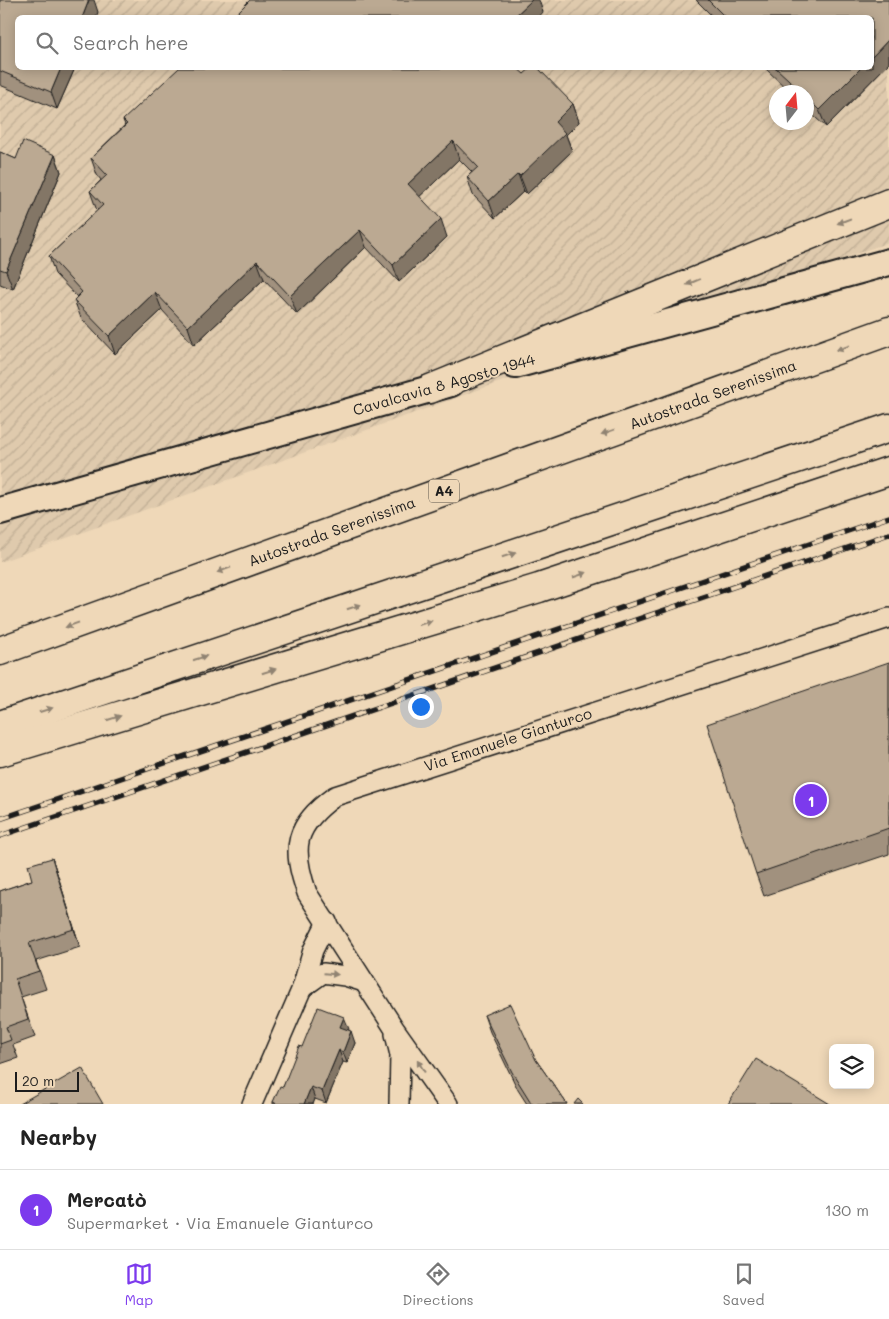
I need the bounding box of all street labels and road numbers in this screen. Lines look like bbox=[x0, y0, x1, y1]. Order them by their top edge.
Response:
street label: Cavalcavia 8 Agosto 1944 bbox=[350, 348, 537, 420]
street label: Autostrada Serenissima bbox=[626, 354, 799, 434]
road number: A4 bbox=[429, 480, 459, 502]
street label: Autostrada Serenissima bbox=[245, 491, 418, 571]
street label: Via Emanuele Gianturco bbox=[421, 702, 594, 776]

